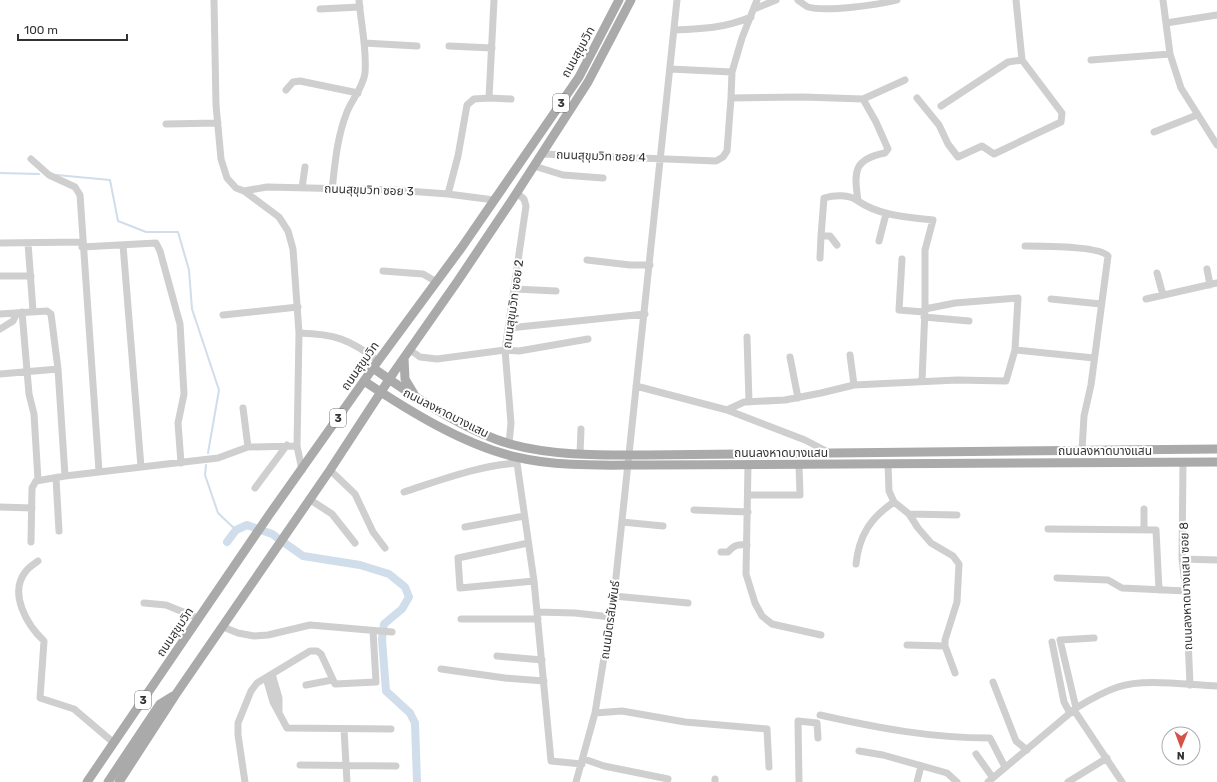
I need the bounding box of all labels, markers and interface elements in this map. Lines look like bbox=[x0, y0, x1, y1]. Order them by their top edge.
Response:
scale bar bbox=[18, 16, 127, 42]
text: 100 m bbox=[24, 23, 58, 37]
street label: ถนนสุขุมวิท bbox=[558, 24, 598, 80]
road number: 3 bbox=[553, 94, 569, 112]
street label: ถนนสุขุมวิท ซอย 4 bbox=[556, 147, 647, 165]
street label: ถนนสุขุมวิท ซอย 3 bbox=[324, 181, 414, 199]
street label: ถนนสุขุมวิท ซอย 2 bbox=[500, 259, 526, 349]
street label: ถนนสุขุมวิท bbox=[338, 339, 382, 393]
street label: ถนนลงหาดบางแสน bbox=[401, 385, 491, 441]
road number: 3 bbox=[330, 409, 346, 427]
street label: ถนนลงหาดบางแสน bbox=[1058, 444, 1152, 458]
street label: ถนนลงหาดบางแสน bbox=[734, 446, 828, 460]
street label: ถนนลงหาดบางแสน ซอย 8 bbox=[1177, 522, 1195, 650]
street label: ถนนมิตรสัมพันธ์ bbox=[598, 580, 622, 660]
street label: ถนนสุขุมวิท bbox=[154, 605, 196, 659]
road number: 3 bbox=[135, 691, 151, 709]
north arrow bbox=[1161, 726, 1201, 766]
text: N bbox=[1177, 749, 1185, 762]

